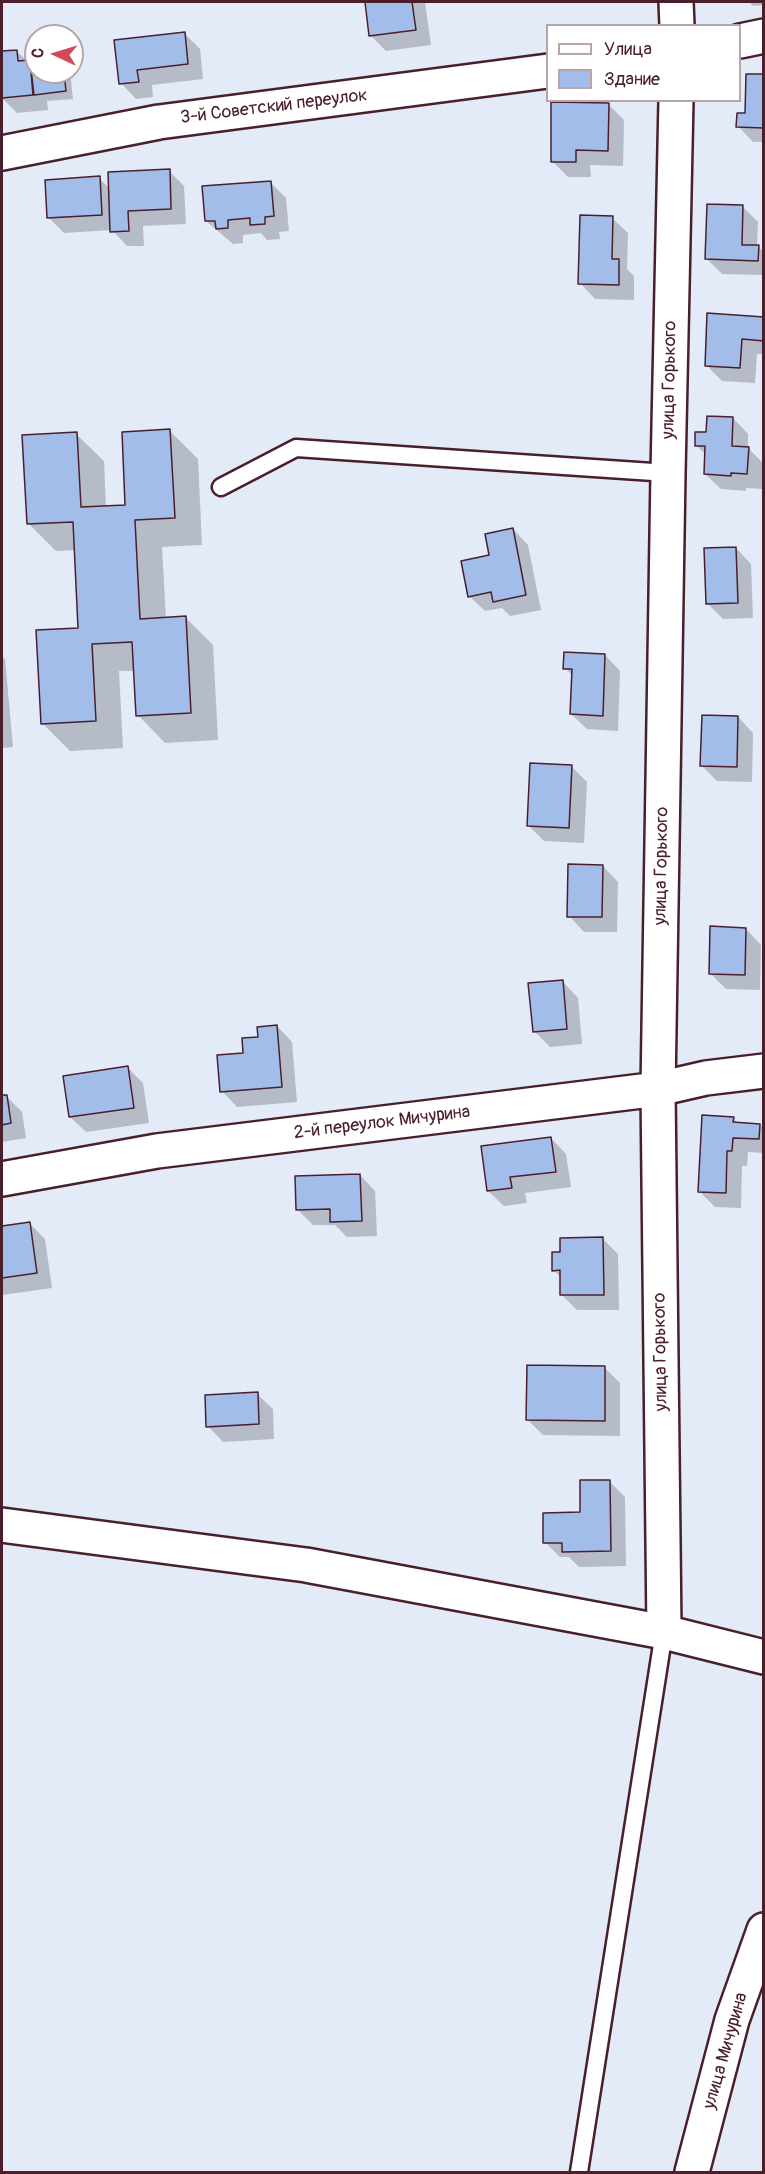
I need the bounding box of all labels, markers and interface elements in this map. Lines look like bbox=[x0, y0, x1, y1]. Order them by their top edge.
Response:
north arrow bbox=[24, 24, 84, 84]
legend bbox=[546, 24, 741, 102]
text: Улица bbox=[604, 38, 652, 61]
text: С bbox=[28, 47, 48, 59]
text: Здание bbox=[604, 68, 660, 91]
street label: 3-й Советский переулок bbox=[179, 85, 369, 129]
street label: улица Горького bbox=[658, 321, 682, 439]
street label: улица Горького bbox=[650, 807, 674, 925]
street label: 2-й переулок Мичурина bbox=[293, 1101, 471, 1145]
street label: улица Горького bbox=[649, 1293, 673, 1411]
street label: улица Мичурина bbox=[699, 1990, 753, 2112]

